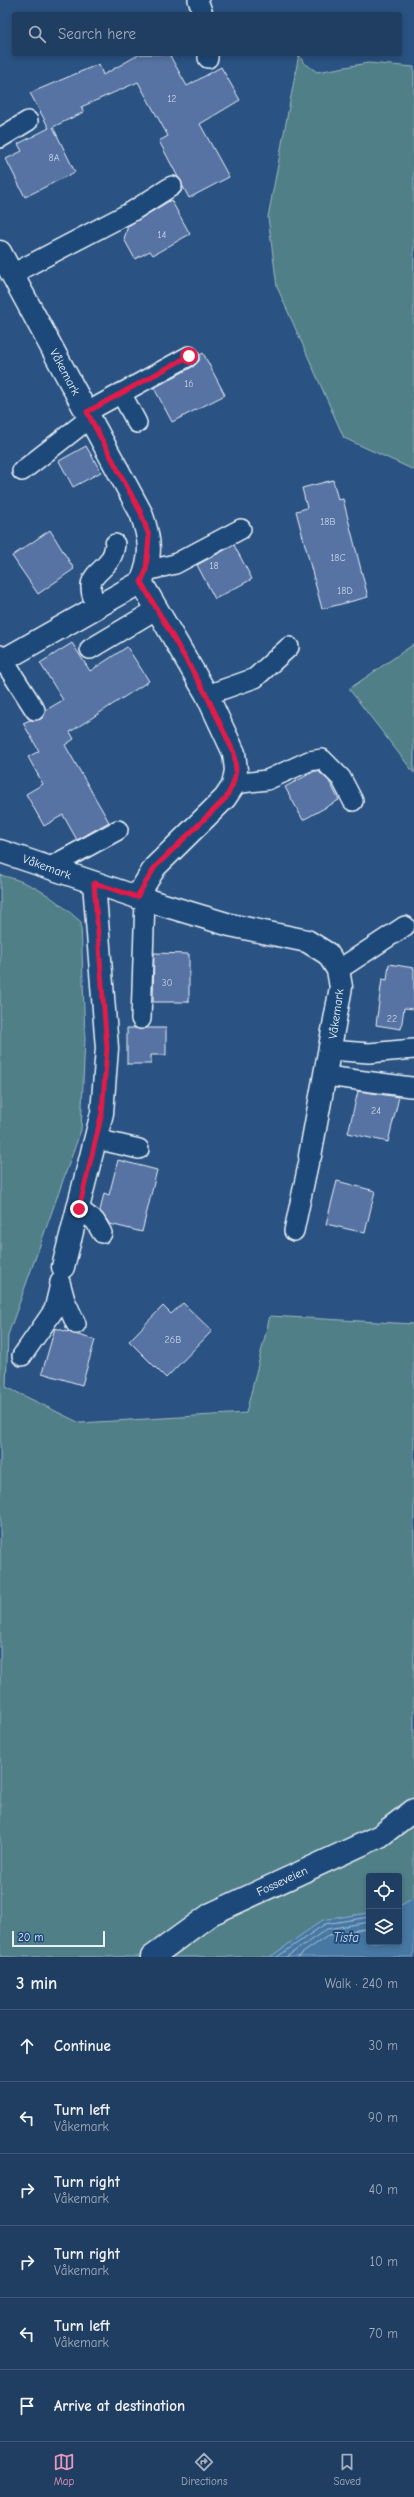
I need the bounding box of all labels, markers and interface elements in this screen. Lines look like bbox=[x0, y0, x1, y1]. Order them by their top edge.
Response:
search box bbox=[12, 12, 402, 56]
icon: search bbox=[26, 23, 48, 45]
text: Search here bbox=[58, 25, 136, 43]
house number: 12 bbox=[167, 93, 177, 105]
house number: 8A bbox=[49, 152, 60, 164]
house number: 14 bbox=[158, 229, 167, 241]
street label: Våkemark bbox=[47, 346, 83, 398]
route start bbox=[180, 347, 198, 365]
house number: 16 bbox=[184, 378, 194, 390]
house number: 18B bbox=[320, 516, 336, 528]
house number: 18C bbox=[330, 552, 346, 564]
house number: 18 bbox=[209, 560, 219, 572]
house number: 18D bbox=[337, 585, 353, 597]
street label: Våkemark bbox=[21, 852, 73, 882]
house number: 30 bbox=[161, 977, 173, 989]
street label: Våkemark bbox=[326, 988, 346, 1040]
house number: 22 bbox=[387, 1013, 397, 1025]
house number: 24 bbox=[371, 1105, 381, 1117]
route end bbox=[70, 1200, 88, 1218]
house number: 26B bbox=[165, 1334, 181, 1346]
street label: Fosseveien bbox=[254, 1863, 310, 1899]
map controls bbox=[366, 1873, 402, 1945]
button: locate bbox=[366, 1873, 402, 1909]
button: layers bbox=[366, 1909, 402, 1945]
scale bar bbox=[12, 1929, 105, 1948]
water label: Tista bbox=[333, 1930, 359, 1945]
text: 20 m bbox=[18, 1931, 43, 1944]
text: 3 min bbox=[16, 1974, 57, 1993]
text: Walk · 240 m bbox=[325, 1976, 398, 1991]
icon: ahead bbox=[16, 2035, 38, 2057]
text: Continue bbox=[54, 2037, 111, 2055]
text: 30 m bbox=[368, 2038, 398, 2053]
text: Turn left bbox=[54, 2101, 110, 2119]
icon: left bbox=[16, 2107, 38, 2129]
text: 90 m bbox=[368, 2110, 398, 2125]
text: Våkemark bbox=[54, 2119, 109, 2134]
text: Turn right bbox=[54, 2173, 120, 2191]
icon: right bbox=[16, 2179, 38, 2201]
text: 40 m bbox=[369, 2182, 398, 2197]
text: Våkemark bbox=[54, 2191, 109, 2206]
text: Turn right bbox=[54, 2245, 120, 2263]
icon: right bbox=[16, 2251, 38, 2273]
text: 10 m bbox=[370, 2254, 398, 2269]
text: Våkemark bbox=[54, 2263, 109, 2278]
text: Turn left bbox=[54, 2317, 110, 2335]
icon: left bbox=[16, 2323, 38, 2345]
text: 70 m bbox=[369, 2326, 398, 2341]
text: Våkemark bbox=[54, 2335, 109, 2350]
icon: arrive bbox=[16, 2395, 38, 2417]
text: Arrive at destination bbox=[54, 2397, 185, 2415]
tab: Map bbox=[53, 2451, 75, 2488]
tab: Directions bbox=[181, 2451, 228, 2488]
tab: Saved bbox=[334, 2451, 361, 2488]

